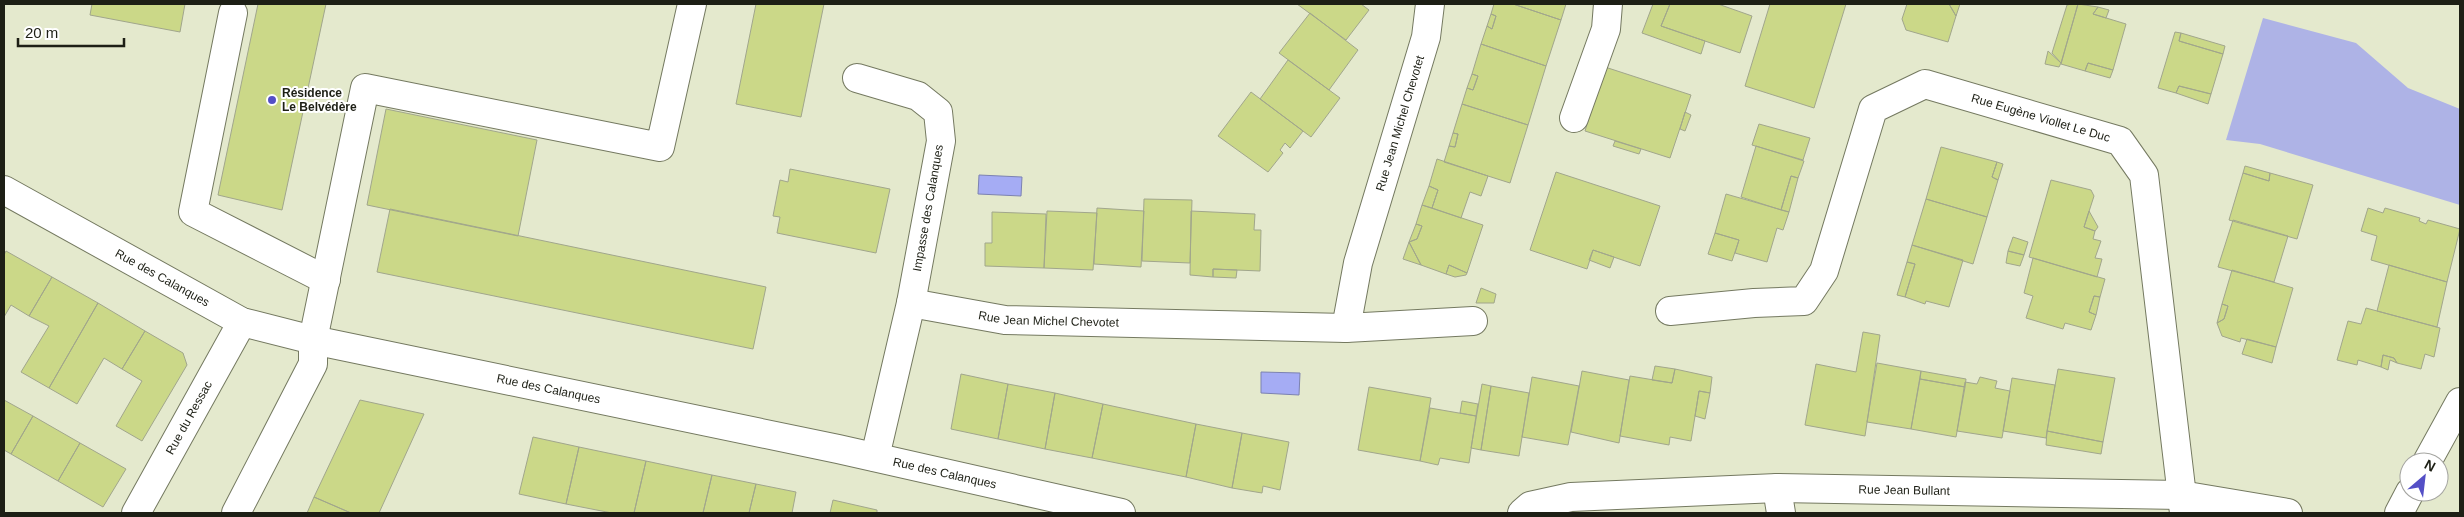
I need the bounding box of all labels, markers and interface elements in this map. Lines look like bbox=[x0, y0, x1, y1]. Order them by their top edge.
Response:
scale bar bbox=[18, 15, 124, 47]
text: 20 m bbox=[25, 24, 58, 41]
street label: Rue Jean Michel Chevotet bbox=[1373, 53, 1427, 193]
place label: Résidence Le Belvédère bbox=[282, 86, 357, 114]
street label: Rue Eugène Viollet Le Duc bbox=[1970, 91, 2112, 145]
marker: Résidence Le Belvédère bbox=[266, 94, 278, 106]
street label: Impasse des Calanques bbox=[910, 143, 946, 273]
street label: Rue des Calanques bbox=[113, 246, 212, 310]
street label: Rue Jean Michel Chevotet bbox=[977, 308, 1120, 330]
street label: Rue des Calanques bbox=[495, 371, 602, 406]
street label: Rue du Ressac bbox=[163, 378, 215, 457]
north arrow bbox=[2399, 452, 2449, 502]
street label: Rue des Calanques bbox=[892, 455, 998, 492]
text: N bbox=[2422, 456, 2438, 475]
street label: Rue Jean Bullant bbox=[1858, 482, 1951, 498]

